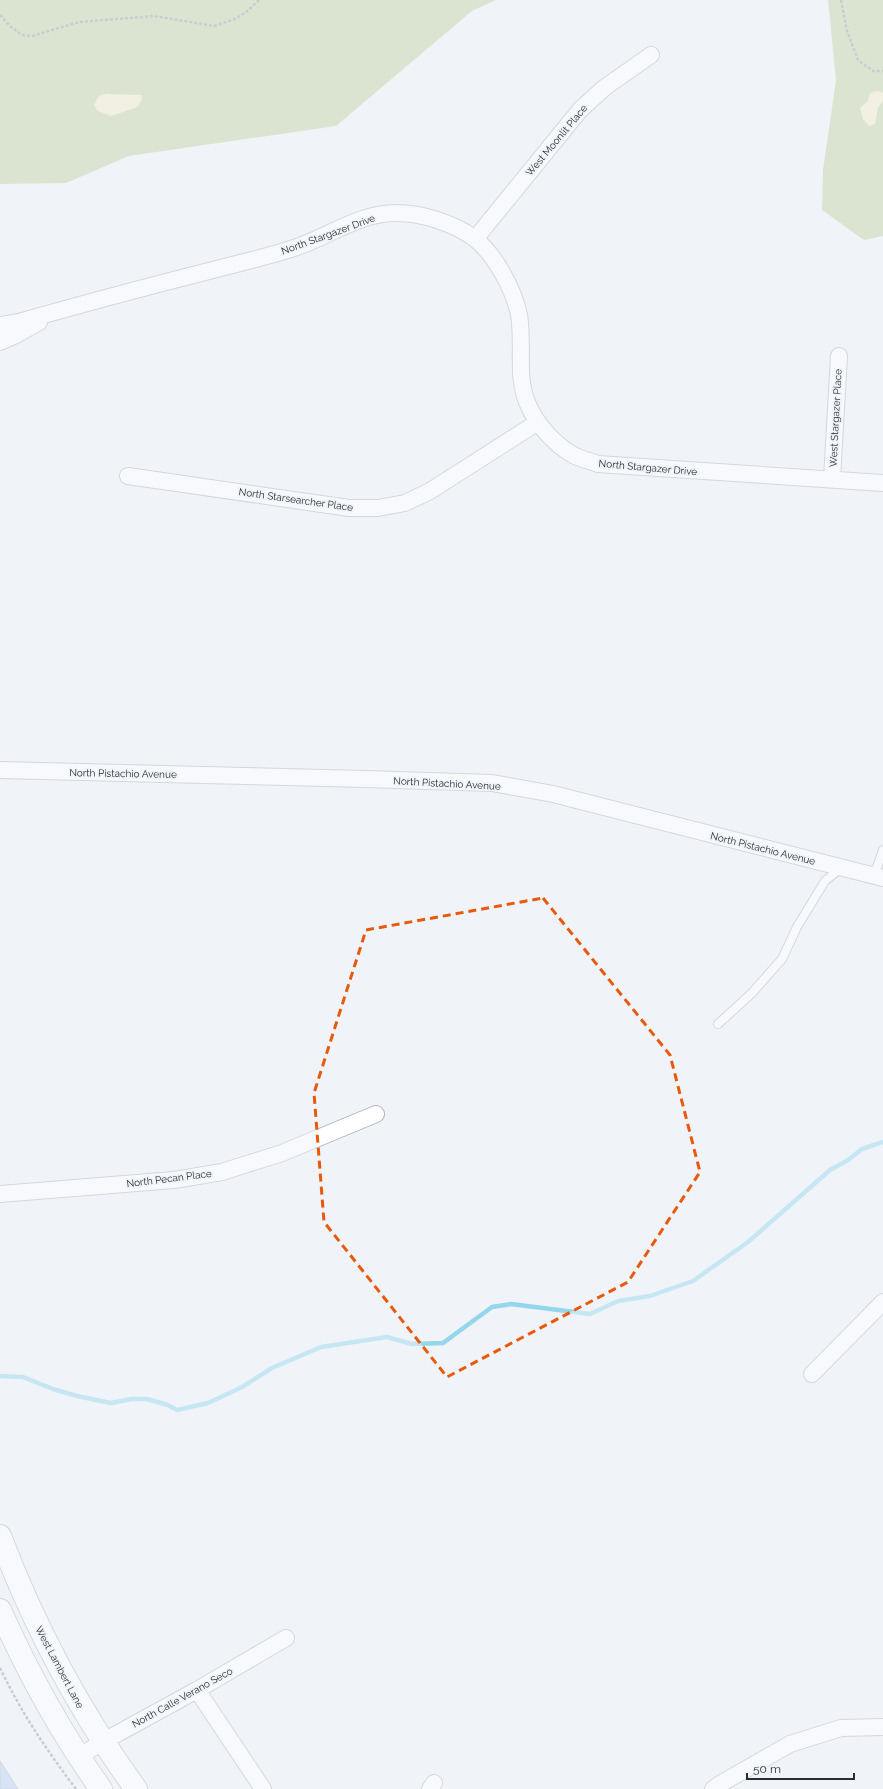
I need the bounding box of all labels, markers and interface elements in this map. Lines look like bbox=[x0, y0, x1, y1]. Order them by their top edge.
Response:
street label: West Moonlit Place bbox=[523, 102, 589, 178]
street label: North Stargazer Drive bbox=[280, 212, 377, 257]
street label: West Stargazer Place bbox=[827, 368, 844, 467]
street label: North Stargazer Drive bbox=[598, 458, 698, 477]
street label: North Starsearcher Place bbox=[238, 486, 354, 513]
street label: North Pistachio Avenue bbox=[69, 767, 177, 780]
street label: North Pistachio Avenue bbox=[393, 775, 501, 792]
street label: North Pistachio Avenue bbox=[709, 830, 817, 867]
street label: North Pecan Place bbox=[126, 1168, 212, 1189]
street label: West Lambert Lane bbox=[33, 1624, 86, 1710]
street label: North Calle Verano Seco bbox=[130, 1665, 234, 1730]
scale bar bbox=[747, 1755, 854, 1781]
text: 50 m bbox=[753, 1762, 781, 1776]

